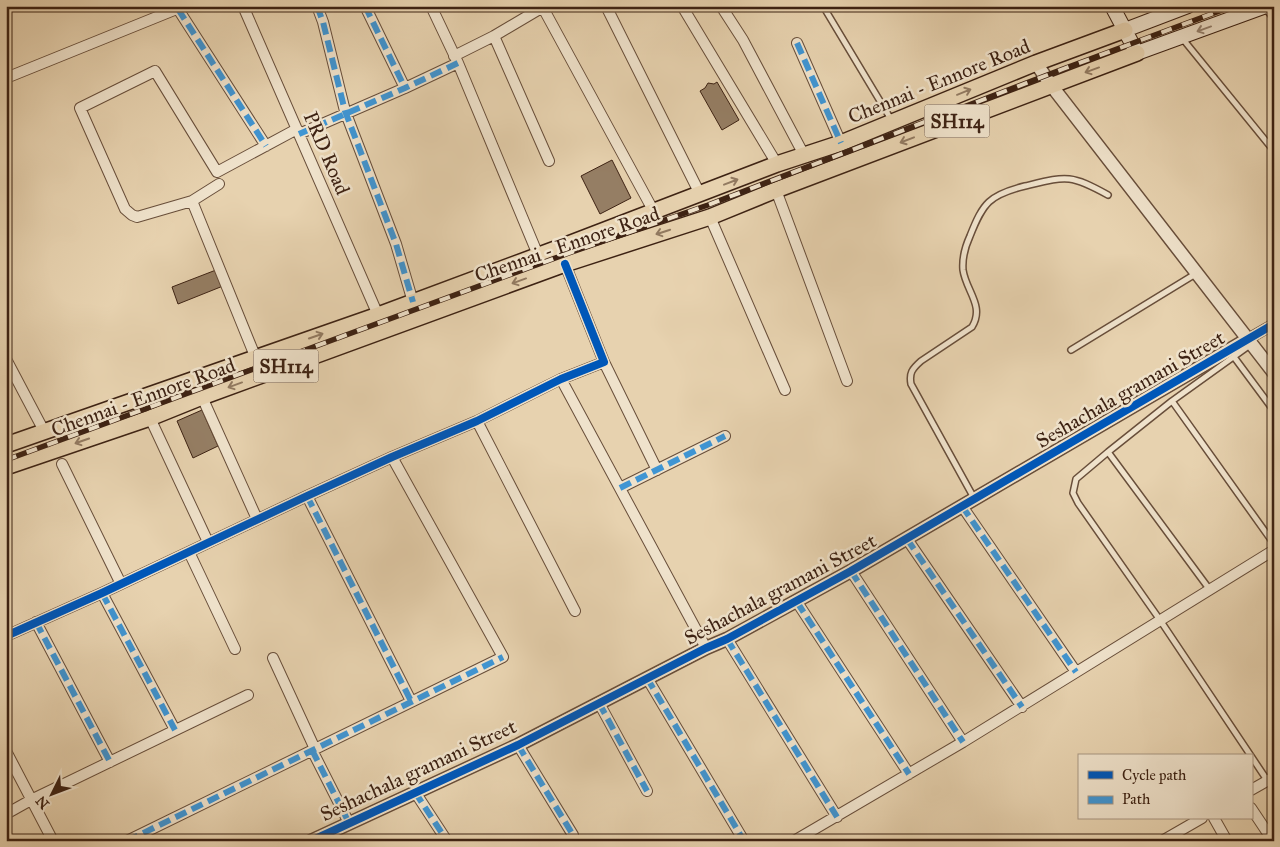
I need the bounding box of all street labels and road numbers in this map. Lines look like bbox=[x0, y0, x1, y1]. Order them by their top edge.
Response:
street label: Chennai - Ennore Road bbox=[844, 34, 1034, 128]
road number: SH114 bbox=[924, 104, 990, 138]
street label: PRD Road bbox=[299, 108, 355, 198]
street label: Chennai - Ennore Road bbox=[471, 201, 663, 287]
street label: Seshachala gramani Street bbox=[1031, 325, 1229, 454]
road number: SH114 bbox=[254, 350, 318, 382]
street label: Chennai - Ennore Road bbox=[48, 353, 238, 441]
street label: Seshachala gramani Street bbox=[680, 528, 880, 651]
street label: Seshachala gramani Street bbox=[316, 714, 520, 827]

